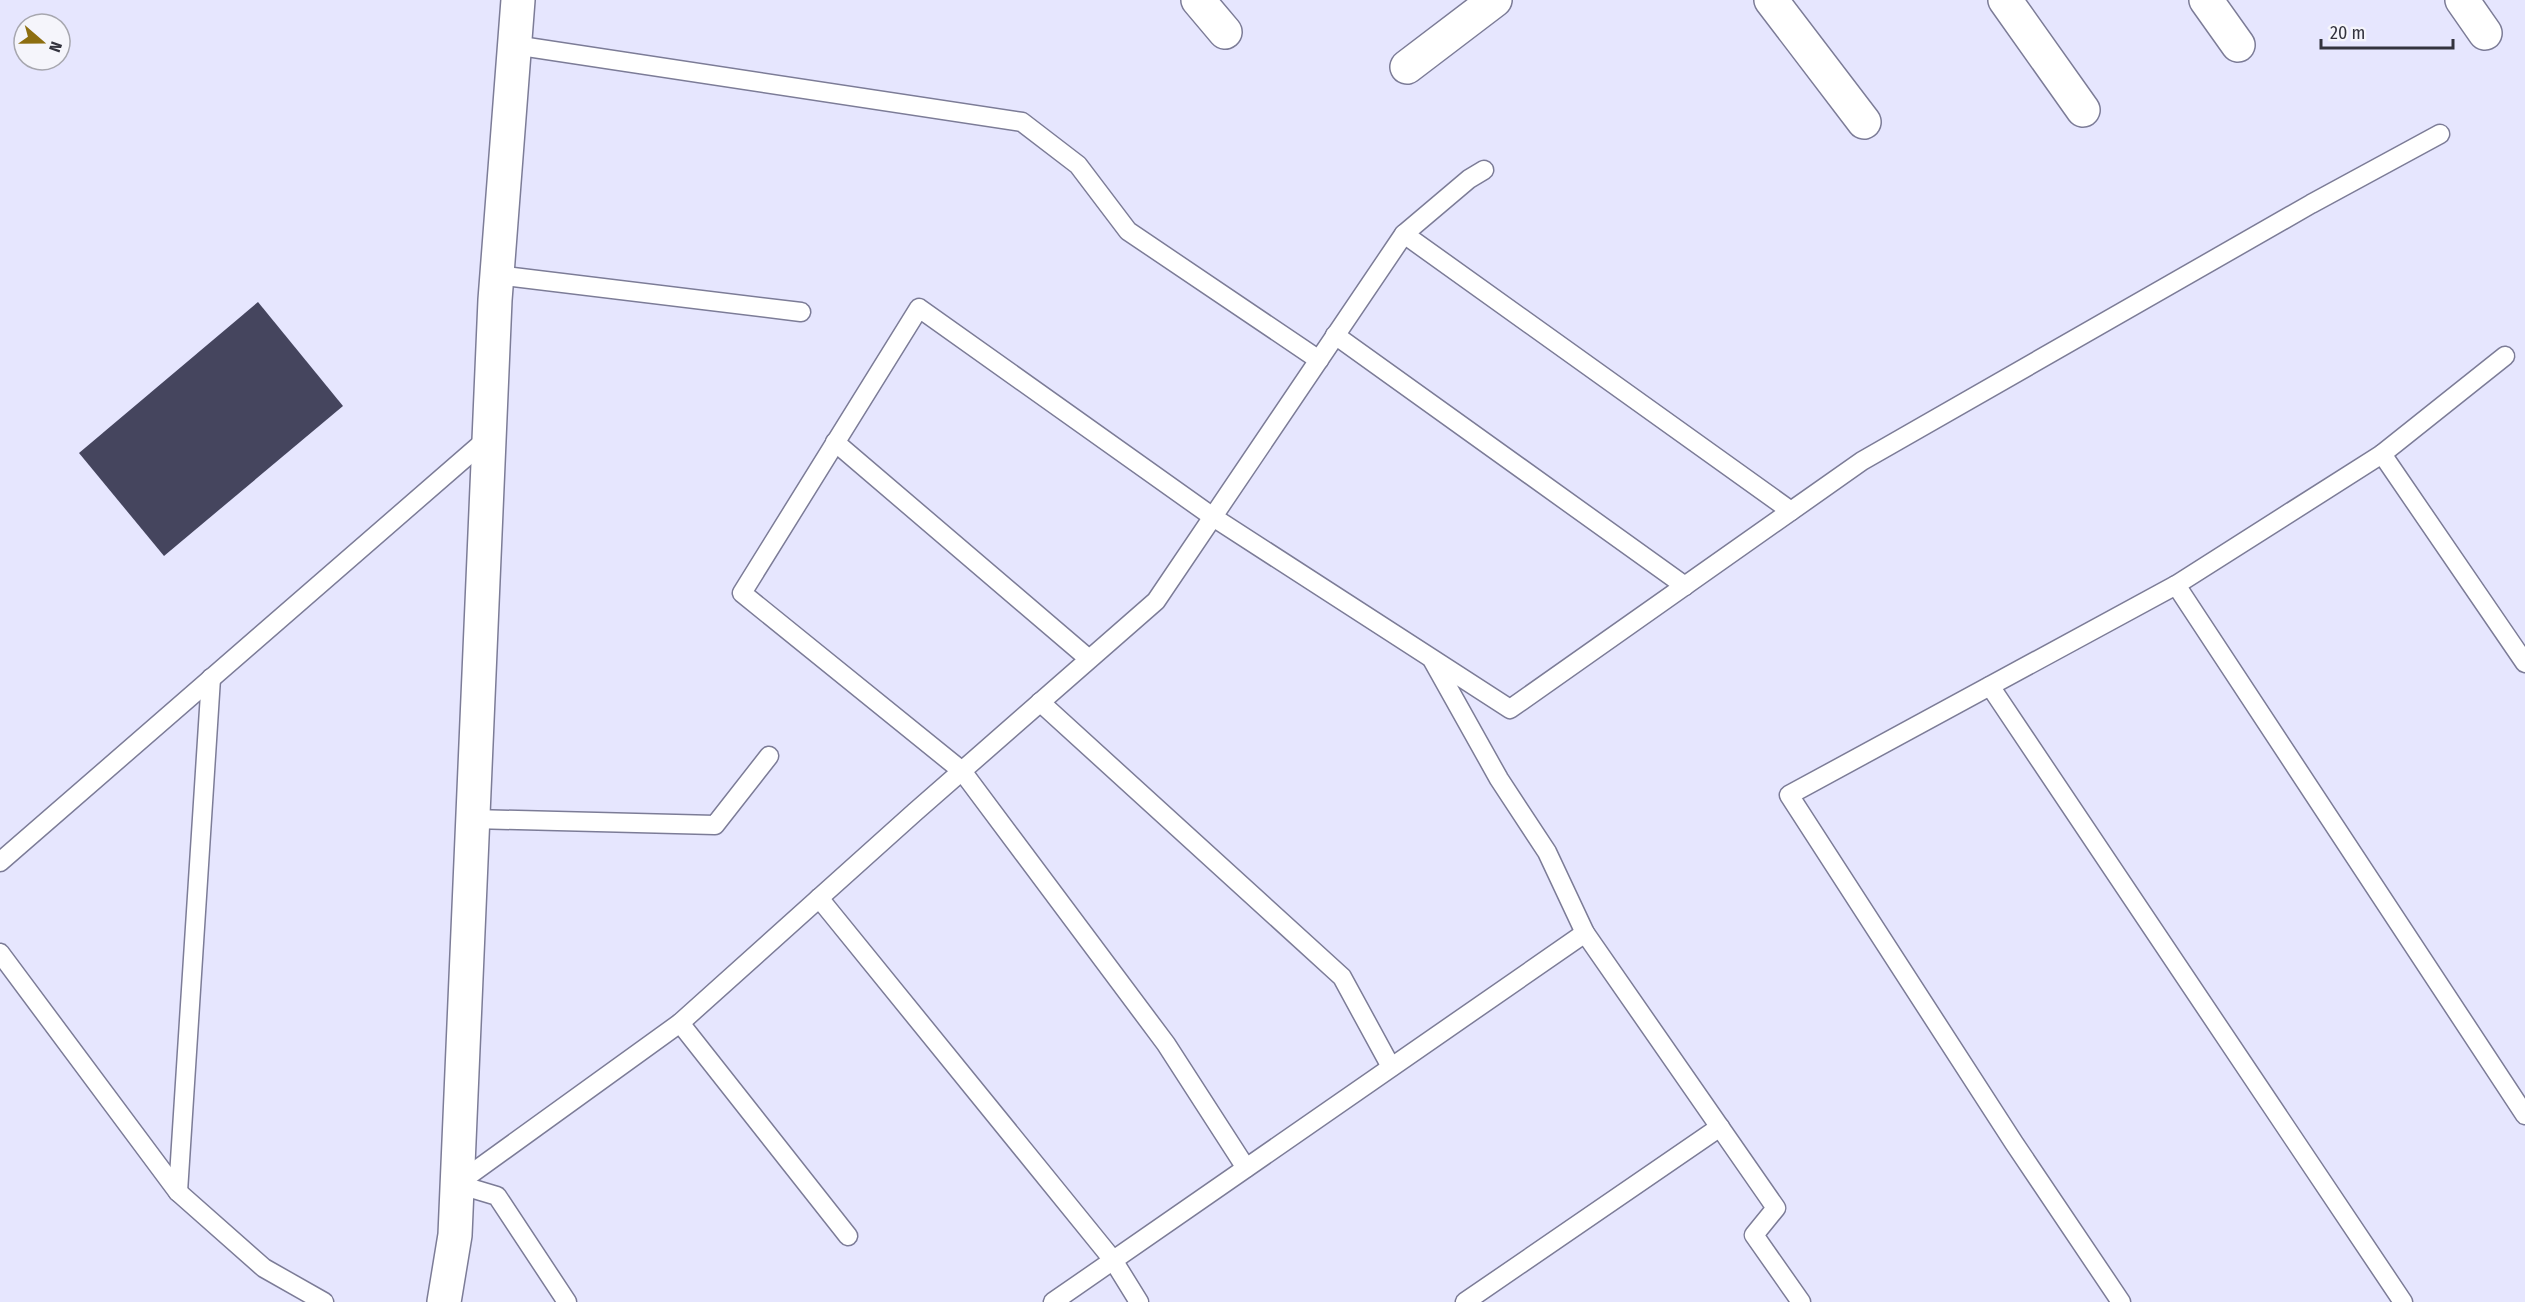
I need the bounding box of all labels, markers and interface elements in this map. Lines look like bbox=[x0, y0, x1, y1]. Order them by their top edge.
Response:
north arrow bbox=[12, 12, 72, 72]
scale bar bbox=[2321, 12, 2453, 50]
text: 20 m bbox=[2330, 22, 2365, 44]
text: N bbox=[45, 39, 66, 55]

